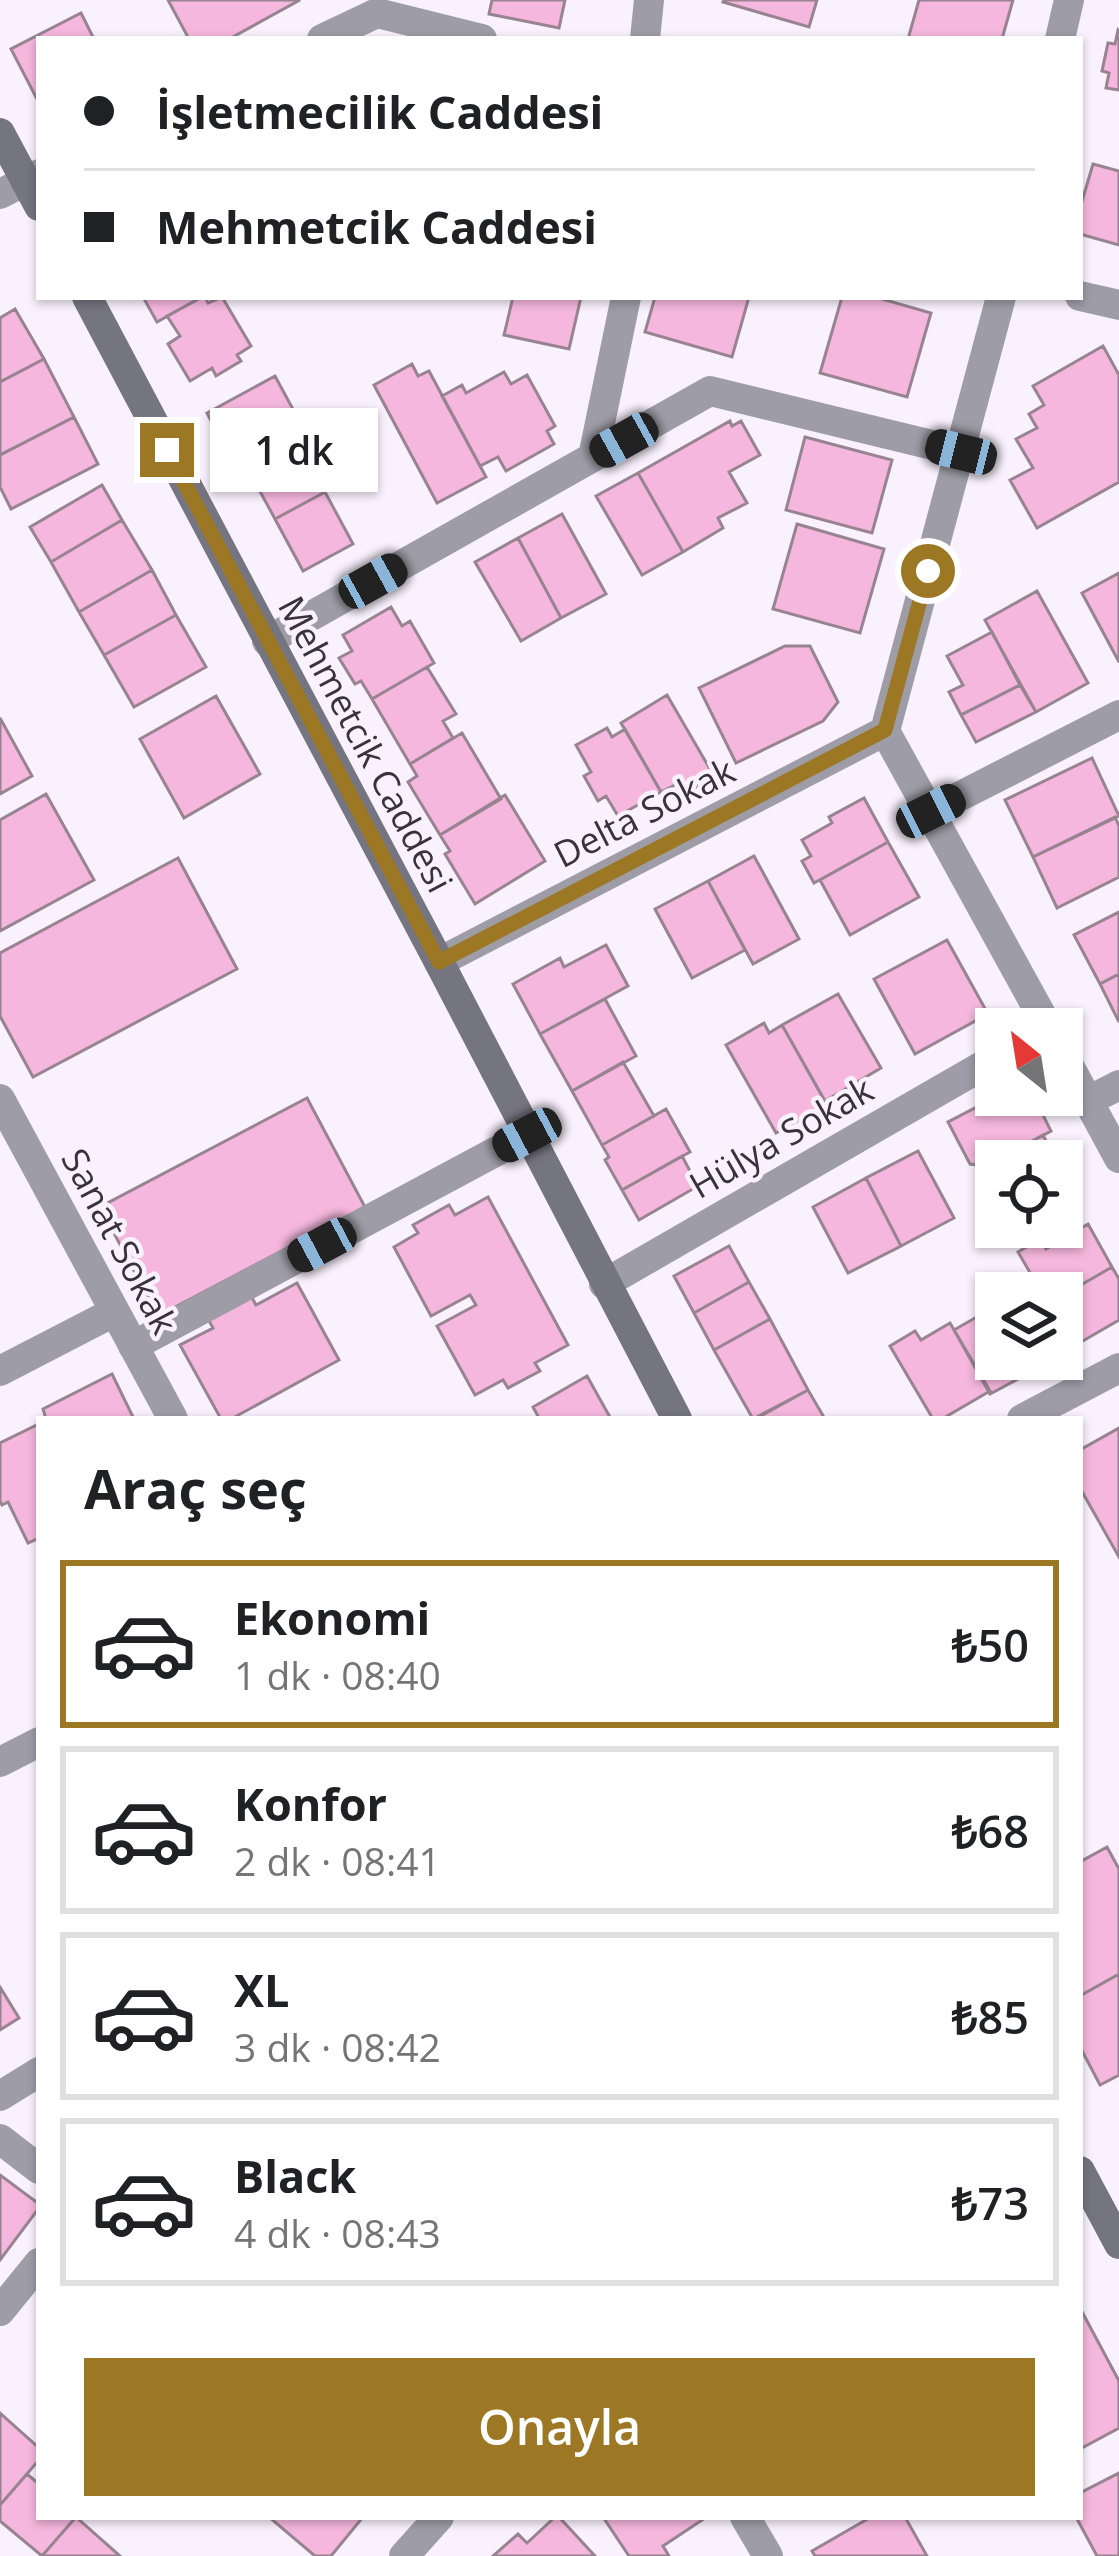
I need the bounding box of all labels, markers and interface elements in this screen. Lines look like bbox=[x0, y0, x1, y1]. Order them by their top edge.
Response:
text: İşletmecilik Caddesi bbox=[156, 81, 603, 142]
text: Mehmetcik Caddesi bbox=[156, 196, 597, 257]
car bbox=[584, 407, 664, 473]
callout: 1 dk bbox=[209, 408, 377, 492]
route end bbox=[140, 423, 194, 477]
text: 1 dk bbox=[254, 423, 334, 476]
car bbox=[922, 426, 1000, 478]
route start bbox=[901, 544, 955, 598]
car bbox=[333, 548, 413, 614]
street label: Mehmetcik Caddesi bbox=[267, 587, 465, 901]
street label: Delta Sokak bbox=[545, 745, 743, 879]
car bbox=[891, 779, 971, 843]
north arrow bbox=[975, 1008, 1083, 1116]
map controls bbox=[975, 1008, 1083, 1380]
street label: Hülya Sokak bbox=[680, 1065, 882, 1209]
car bbox=[487, 1102, 567, 1168]
street label: Sanat Sokak bbox=[51, 1140, 189, 1342]
button: locate bbox=[975, 1140, 1083, 1248]
car bbox=[282, 1212, 362, 1278]
button: layers bbox=[975, 1272, 1083, 1380]
text: Araç seç bbox=[84, 1451, 307, 1525]
text: Ekonomi bbox=[234, 1587, 430, 1648]
icon: car bbox=[90, 1590, 198, 1698]
text: ₺50 bbox=[952, 1614, 1029, 1675]
text: 1 dk · 08:40 bbox=[234, 1648, 441, 1701]
text: Konfor bbox=[234, 1773, 387, 1834]
icon: car bbox=[90, 1776, 198, 1884]
text: ₺68 bbox=[952, 1800, 1029, 1861]
text: 2 dk · 08:41 bbox=[234, 1834, 441, 1887]
text: XL bbox=[234, 1959, 289, 2020]
icon: car bbox=[90, 1962, 198, 2070]
text: ₺85 bbox=[952, 1986, 1029, 2047]
text: 3 dk · 08:42 bbox=[234, 2020, 441, 2073]
text: Black bbox=[234, 2145, 356, 2206]
icon: car bbox=[90, 2148, 198, 2256]
text: ₺73 bbox=[952, 2172, 1029, 2233]
text: 4 dk · 08:43 bbox=[234, 2206, 441, 2259]
button: Onayla bbox=[84, 2358, 1035, 2496]

